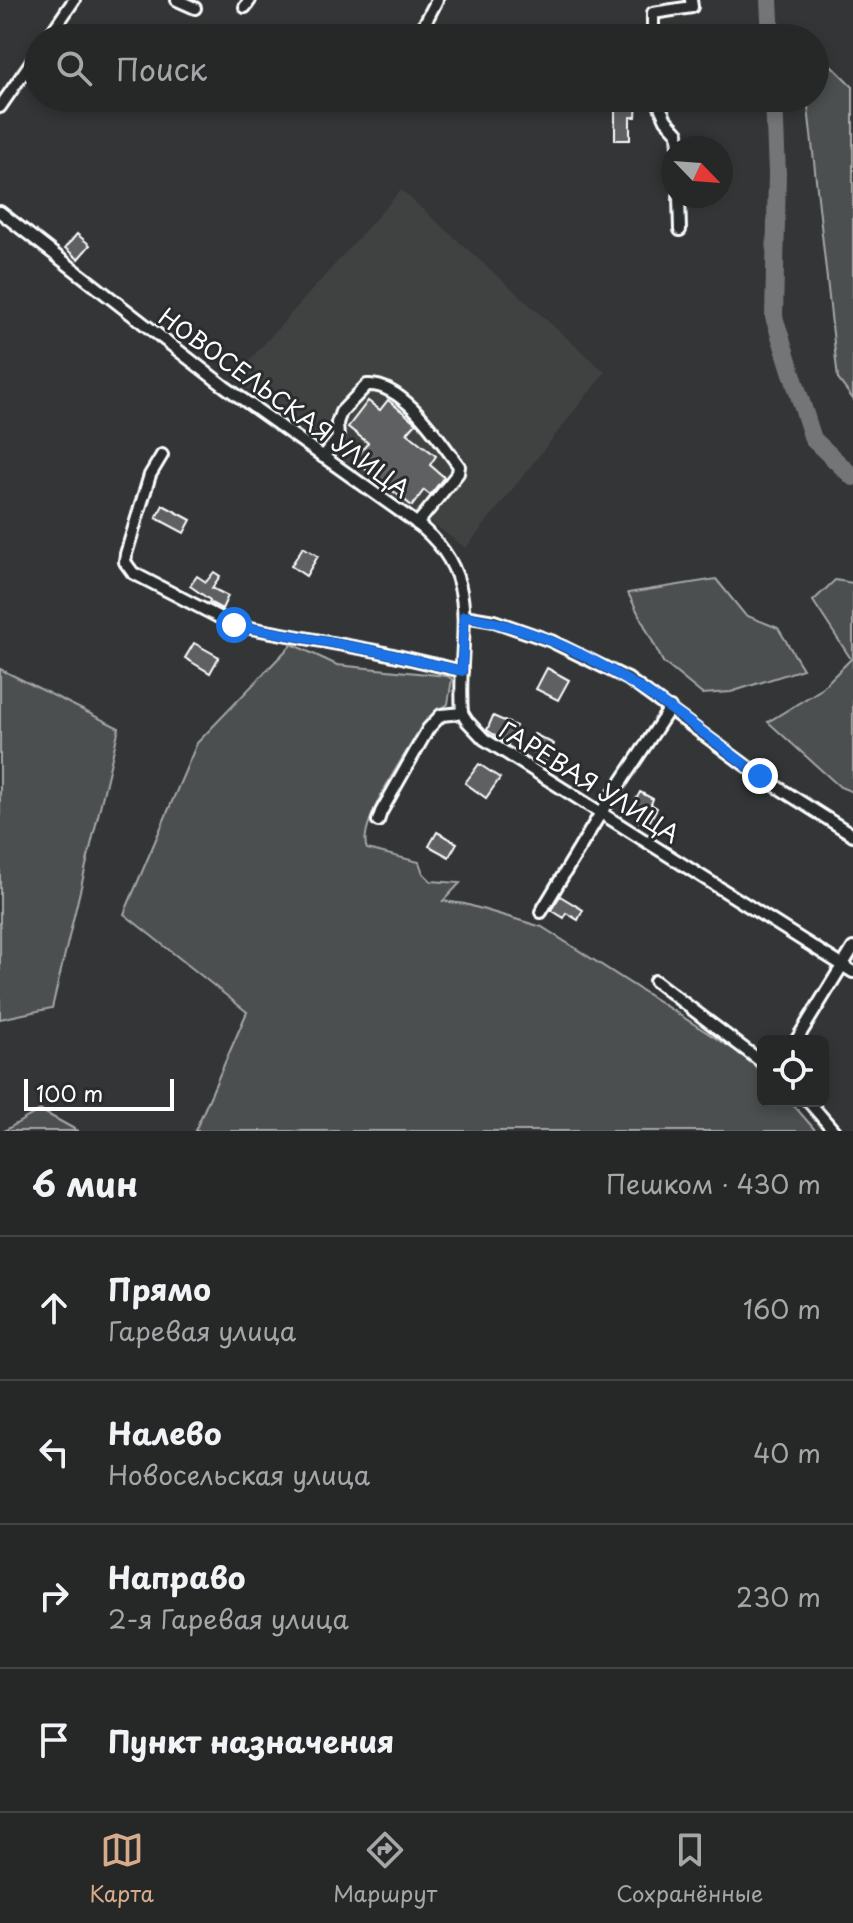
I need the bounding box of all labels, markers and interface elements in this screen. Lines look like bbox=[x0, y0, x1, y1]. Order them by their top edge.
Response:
search box bbox=[24, 24, 829, 112]
icon: search bbox=[52, 46, 96, 90]
text: Поиск bbox=[116, 46, 207, 91]
north arrow bbox=[661, 136, 733, 208]
street label: НОВОСЕЛЬСКАЯ УЛИЦА bbox=[152, 298, 418, 506]
route start bbox=[216, 607, 252, 643]
street label: ГАРЕВАЯ УЛИЦА bbox=[493, 711, 687, 851]
route end bbox=[742, 758, 778, 794]
map controls bbox=[757, 1035, 829, 1107]
button: locate bbox=[757, 1035, 829, 1107]
scale bar bbox=[24, 1075, 174, 1111]
text: 100 m bbox=[36, 1076, 103, 1109]
text: 6 мин bbox=[32, 1157, 138, 1209]
text: Пешком · 430 m bbox=[606, 1164, 821, 1203]
text: Прямо bbox=[108, 1266, 211, 1311]
icon: ahead bbox=[32, 1286, 76, 1330]
text: 160 m bbox=[743, 1289, 821, 1328]
text: Гаревая улица bbox=[108, 1311, 296, 1350]
text: Налево bbox=[108, 1410, 222, 1455]
icon: left bbox=[32, 1430, 76, 1474]
text: 40 m bbox=[753, 1433, 821, 1472]
text: Новосельская улица bbox=[108, 1455, 370, 1494]
text: Направо bbox=[108, 1554, 246, 1599]
icon: right bbox=[32, 1574, 76, 1618]
text: 230 m bbox=[736, 1577, 821, 1616]
text: 2-я Гаревая улица bbox=[108, 1599, 349, 1638]
icon: arrive bbox=[32, 1718, 76, 1762]
text: Пункт назначения bbox=[108, 1718, 394, 1763]
tab: Карта bbox=[90, 1828, 154, 1909]
tab: Маршрут bbox=[333, 1828, 437, 1909]
tab: Сохранённые bbox=[616, 1828, 763, 1909]

